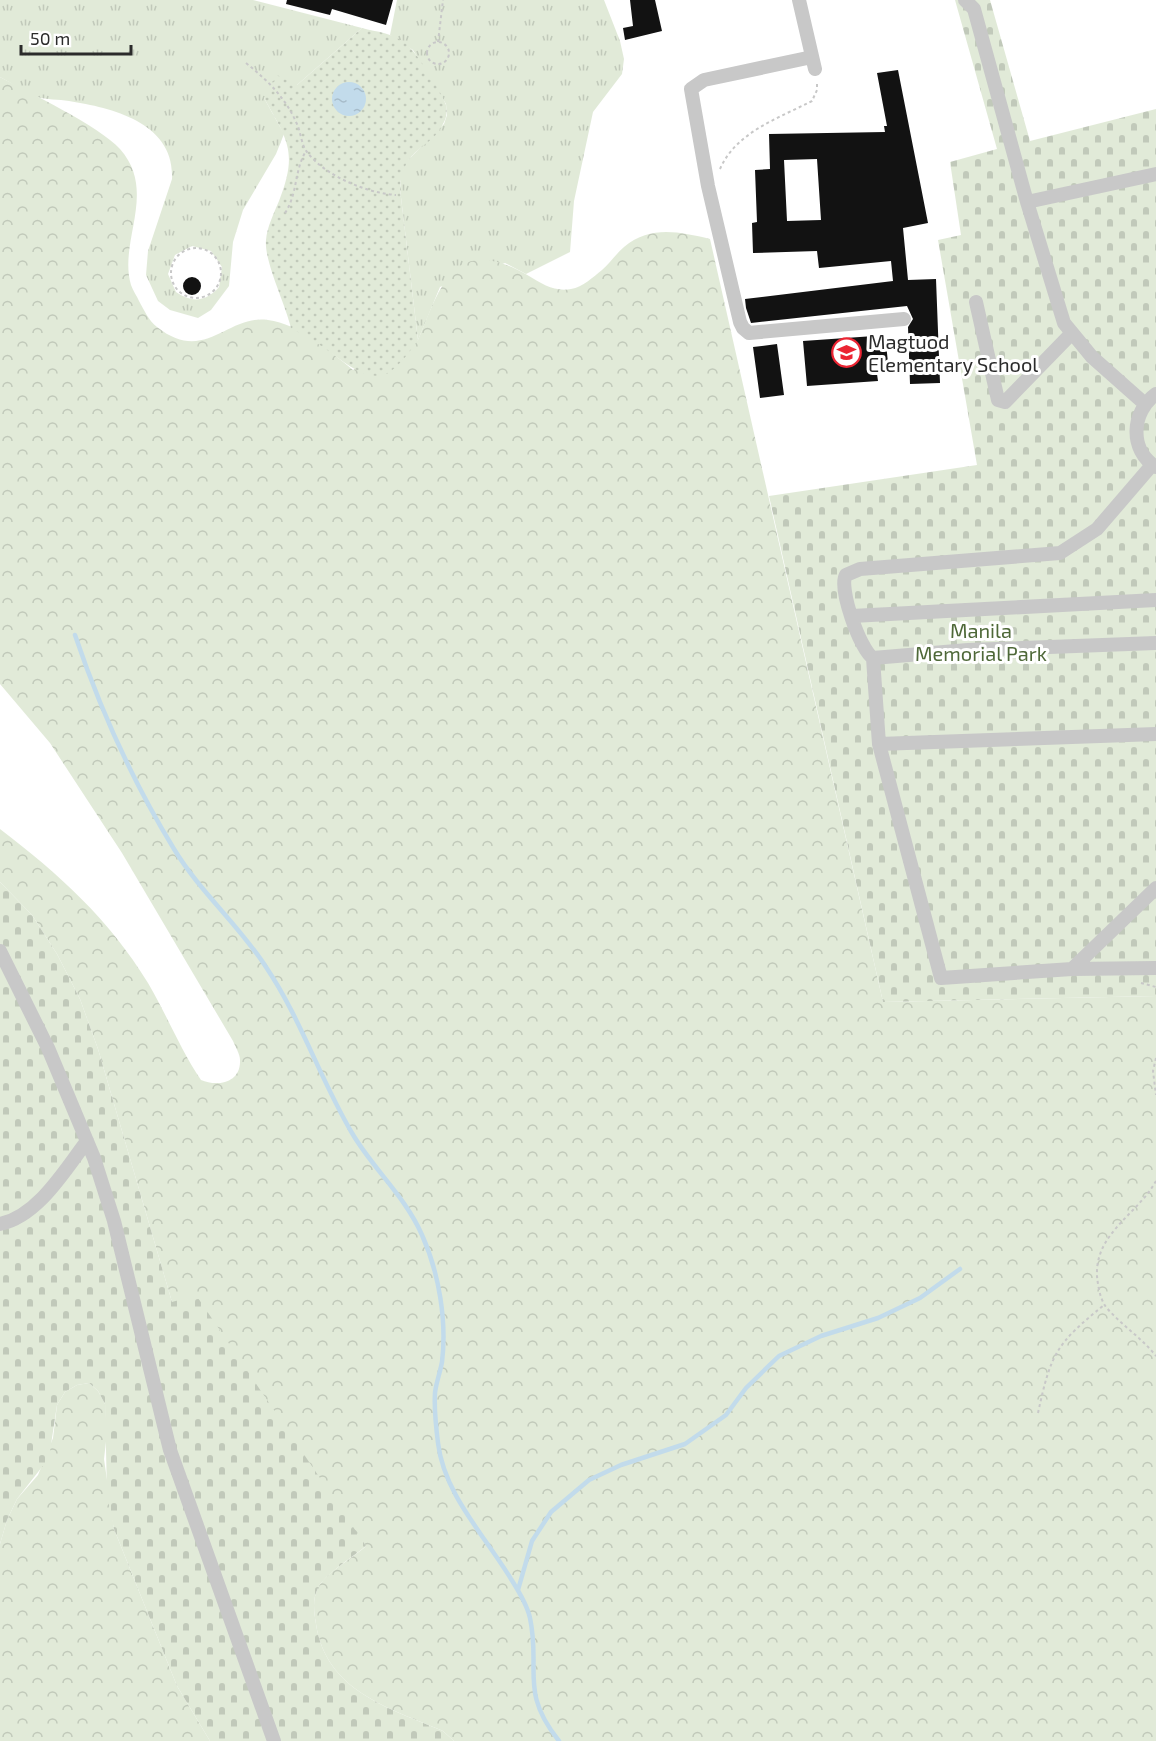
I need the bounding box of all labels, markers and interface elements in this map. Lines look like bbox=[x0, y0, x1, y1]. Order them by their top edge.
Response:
scale bar bbox=[21, 18, 130, 56]
text: 50 m bbox=[30, 27, 70, 49]
place label: Magtuod Elementary School bbox=[868, 329, 1038, 376]
school or university icon: Magtuod Elementary School bbox=[831, 337, 863, 369]
park label: Manila Memorial Park bbox=[915, 618, 1047, 665]

